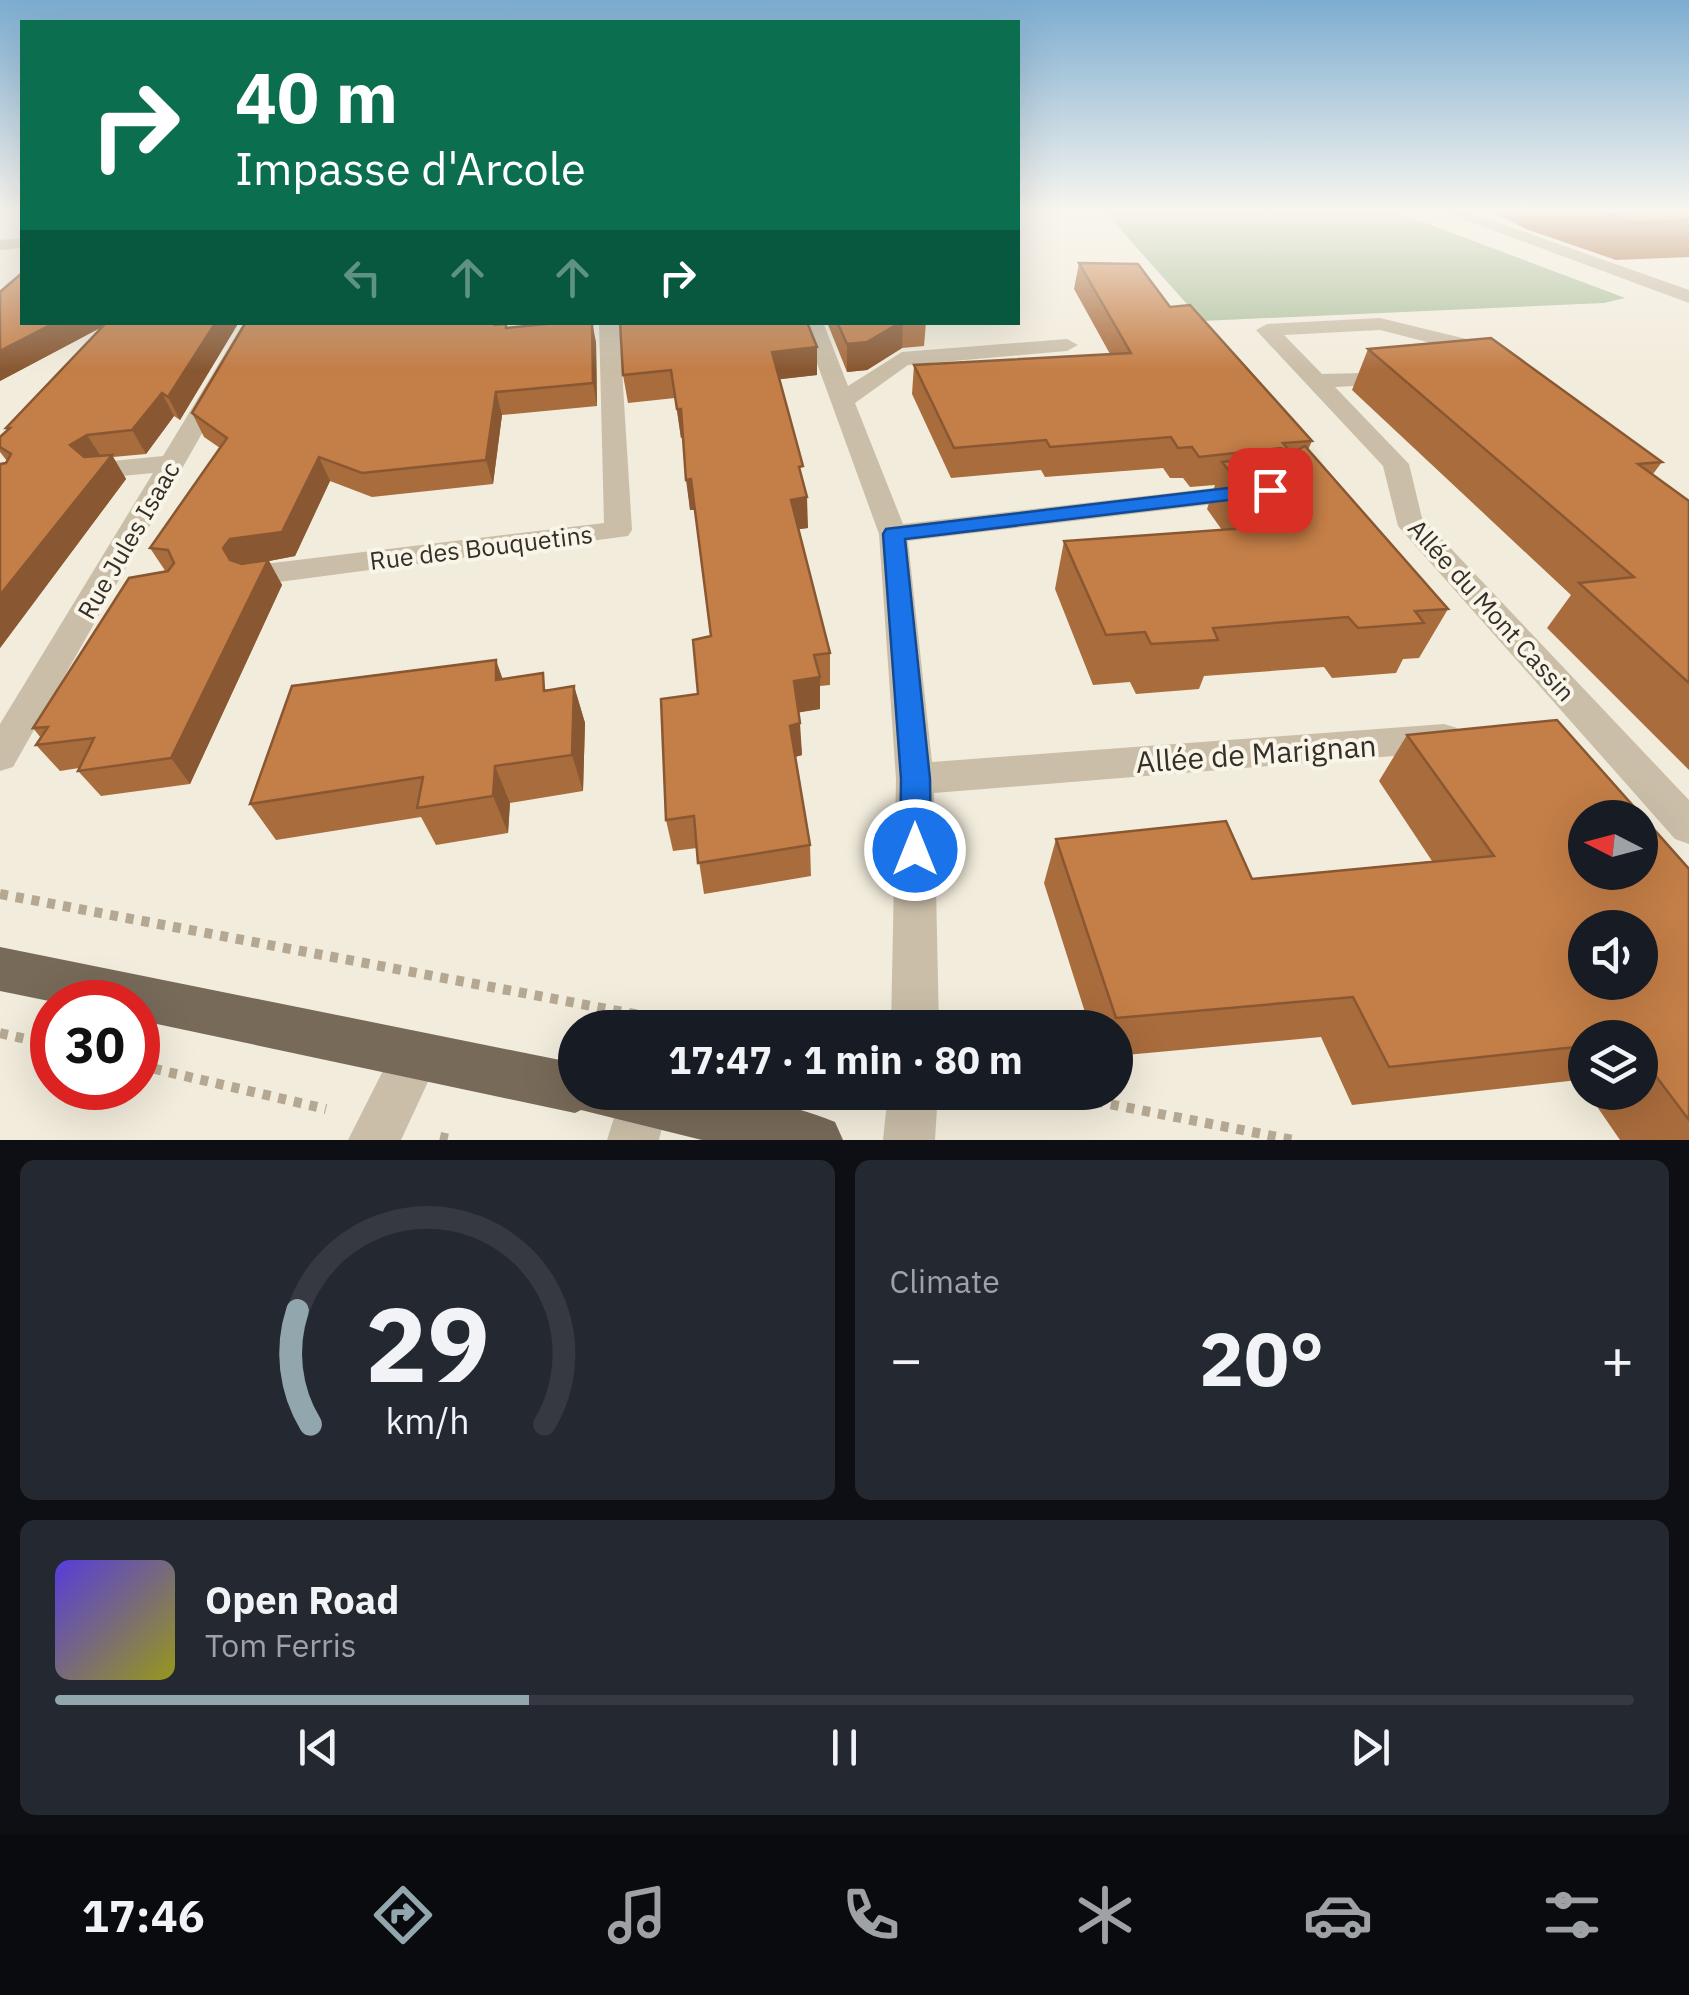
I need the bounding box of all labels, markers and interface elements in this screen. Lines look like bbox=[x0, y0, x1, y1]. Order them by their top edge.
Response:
text: 40 m bbox=[235, 51, 398, 142]
icon: right bbox=[70, 60, 200, 190]
text: Impasse d'Arcole bbox=[235, 139, 586, 197]
icon: left bbox=[335, 250, 390, 305]
icon: ahead bbox=[440, 250, 495, 305]
icon: ahead bbox=[545, 250, 600, 305]
icon: right bbox=[650, 250, 705, 305]
pin bbox=[1228, 448, 1313, 533]
street label: Rue Jules Isaac bbox=[70, 455, 186, 625]
icon: arrive bbox=[1243, 463, 1298, 518]
street label: Allée du Mont Cassin bbox=[1401, 512, 1583, 708]
street label: Rue des Bouquetins bbox=[368, 517, 594, 577]
street label: Allée de Marignan bbox=[1134, 725, 1378, 781]
position arrow bbox=[863, 798, 967, 902]
north arrow bbox=[1568, 800, 1658, 890]
map controls bbox=[1568, 800, 1658, 1110]
button: sound bbox=[1568, 910, 1658, 1000]
speed limit sign: 30 bbox=[30, 980, 160, 1110]
button: layers bbox=[1568, 1020, 1658, 1110]
text: 17:47 · 1 min · 80 m bbox=[668, 1035, 1023, 1084]
text: Climate bbox=[890, 1260, 1000, 1302]
text: 29 bbox=[365, 1275, 490, 1411]
text: 20° bbox=[1199, 1309, 1324, 1407]
text: − bbox=[890, 1323, 923, 1394]
text: + bbox=[1601, 1323, 1634, 1394]
text: km/h bbox=[385, 1397, 469, 1444]
text: Open Road bbox=[205, 1575, 399, 1624]
text: Tom Ferris bbox=[205, 1624, 356, 1666]
icon: previous bbox=[291, 1720, 346, 1775]
icon: pause bbox=[817, 1720, 872, 1775]
icon: next bbox=[1343, 1720, 1398, 1775]
icon: directions bbox=[368, 1880, 438, 1950]
icon: music bbox=[602, 1880, 672, 1950]
icon: phone bbox=[836, 1880, 906, 1950]
icon: climate bbox=[1070, 1880, 1140, 1950]
icon: car bbox=[1303, 1880, 1373, 1950]
icon: filters bbox=[1537, 1880, 1607, 1950]
text: 17:46 bbox=[82, 1886, 205, 1944]

